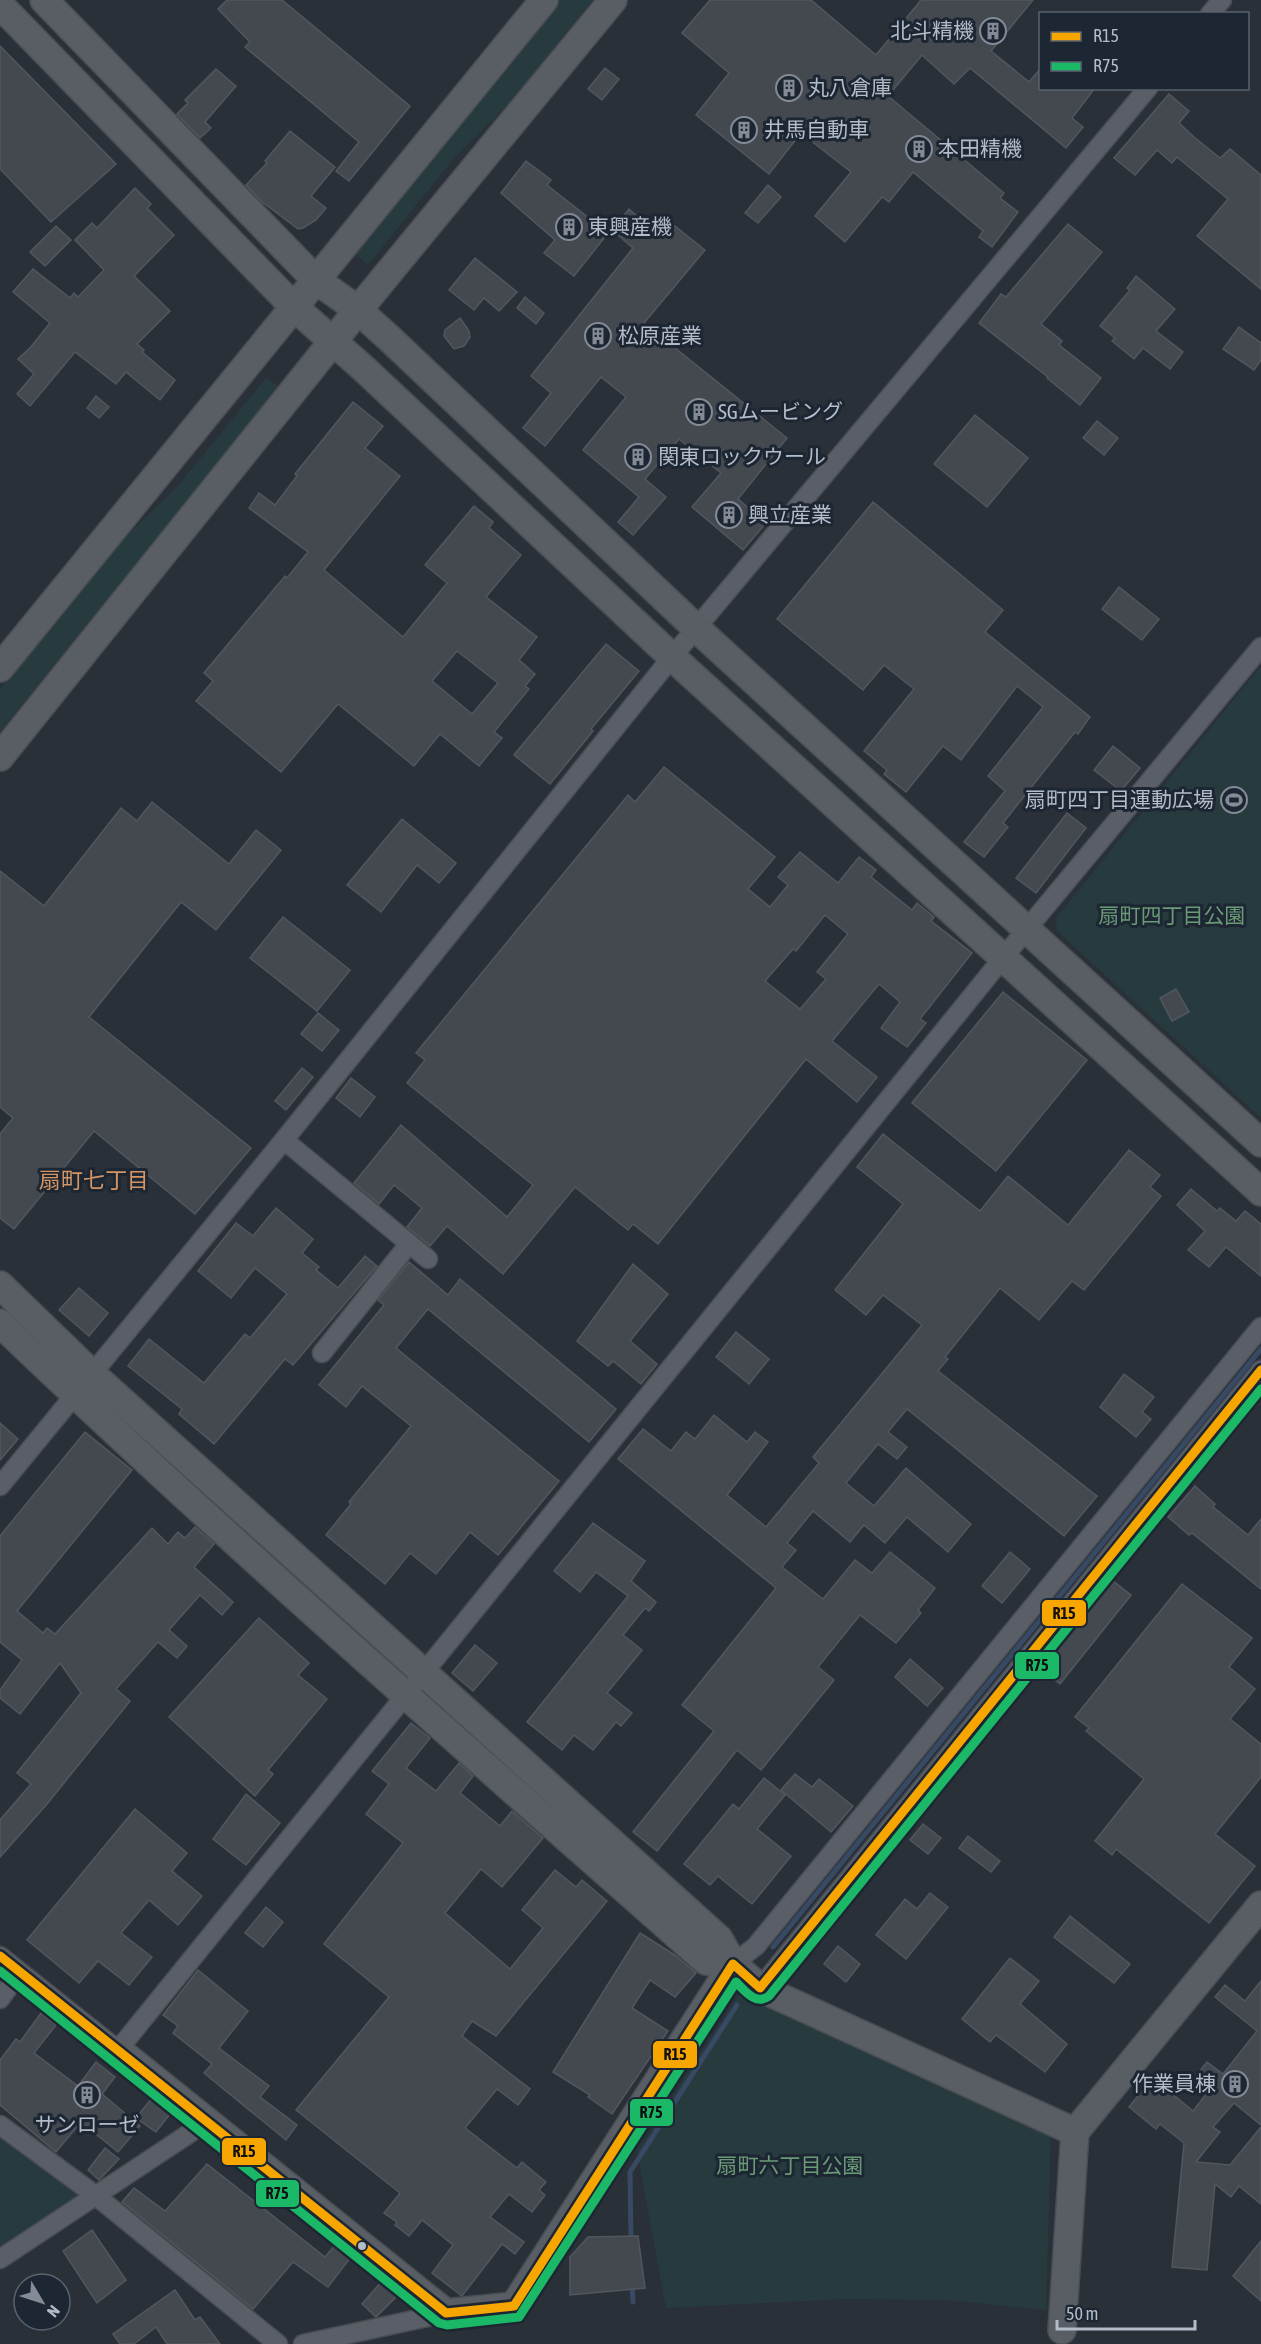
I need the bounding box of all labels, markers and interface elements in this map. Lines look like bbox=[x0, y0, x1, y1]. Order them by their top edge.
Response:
legend bbox=[1039, 12, 1249, 90]
building icon: 北斗精機 bbox=[978, 16, 1008, 46]
place label: 北斗精機 bbox=[890, 18, 974, 42]
text: R15 bbox=[1093, 25, 1119, 46]
text: R75 bbox=[1093, 55, 1119, 76]
building icon: 丸八倉庫 bbox=[774, 73, 804, 103]
place label: 丸八倉庫 bbox=[808, 75, 892, 99]
building icon: 井馬自動車 bbox=[729, 115, 759, 145]
place label: 井馬自動車 bbox=[764, 117, 869, 141]
building icon: 本田精機 bbox=[904, 134, 934, 164]
place label: 本田精機 bbox=[938, 136, 1022, 160]
building icon: 東興産機 bbox=[554, 212, 584, 242]
place label: 東興産機 bbox=[588, 214, 672, 238]
building icon: 松原産業 bbox=[583, 321, 613, 351]
place label: 松原産業 bbox=[618, 323, 702, 347]
building icon: SGムービング bbox=[684, 397, 714, 427]
place label: SGムービング bbox=[718, 399, 843, 423]
building icon: 関東ロックウール bbox=[623, 442, 653, 472]
place label: 関東ロックウール bbox=[658, 444, 826, 468]
building icon: 興立産業 bbox=[714, 500, 744, 530]
place label: 興立産業 bbox=[748, 502, 832, 526]
sports icon: 扇町四丁目運動広場 bbox=[1219, 785, 1249, 815]
place label: 扇町四丁目運動広場 bbox=[1025, 787, 1214, 811]
park label: 扇町四丁目公園 bbox=[1099, 903, 1246, 927]
district label: 扇町七丁目 bbox=[39, 1167, 149, 1193]
line badge: R15 bbox=[1041, 1599, 1087, 1627]
text: R15 bbox=[1052, 1604, 1076, 1622]
line badge: R75 bbox=[1014, 1651, 1060, 1680]
text: R75 bbox=[1025, 1656, 1049, 1674]
line badge: R15 bbox=[652, 2040, 698, 2069]
text: R15 bbox=[663, 2045, 687, 2063]
building icon: 作業員棟 bbox=[1220, 2069, 1250, 2099]
place label: 作業員棟 bbox=[1132, 2071, 1216, 2095]
building icon: サンローゼ bbox=[72, 2080, 102, 2110]
line badge: R75 bbox=[629, 2098, 674, 2127]
text: R75 bbox=[639, 2103, 663, 2121]
place label: サンローゼ bbox=[35, 2112, 140, 2136]
line badge: R15 bbox=[221, 2137, 267, 2166]
text: R15 bbox=[232, 2142, 256, 2160]
park label: 扇町六丁目公園 bbox=[717, 2153, 864, 2177]
line badge: R75 bbox=[255, 2179, 300, 2208]
text: R75 bbox=[265, 2184, 289, 2202]
unlabelled marker bbox=[356, 2240, 368, 2252]
north arrow bbox=[12, 2272, 72, 2332]
scale bar bbox=[1057, 2293, 1195, 2331]
text: N bbox=[44, 2302, 64, 2321]
text: 50 m bbox=[1066, 2303, 1098, 2324]

